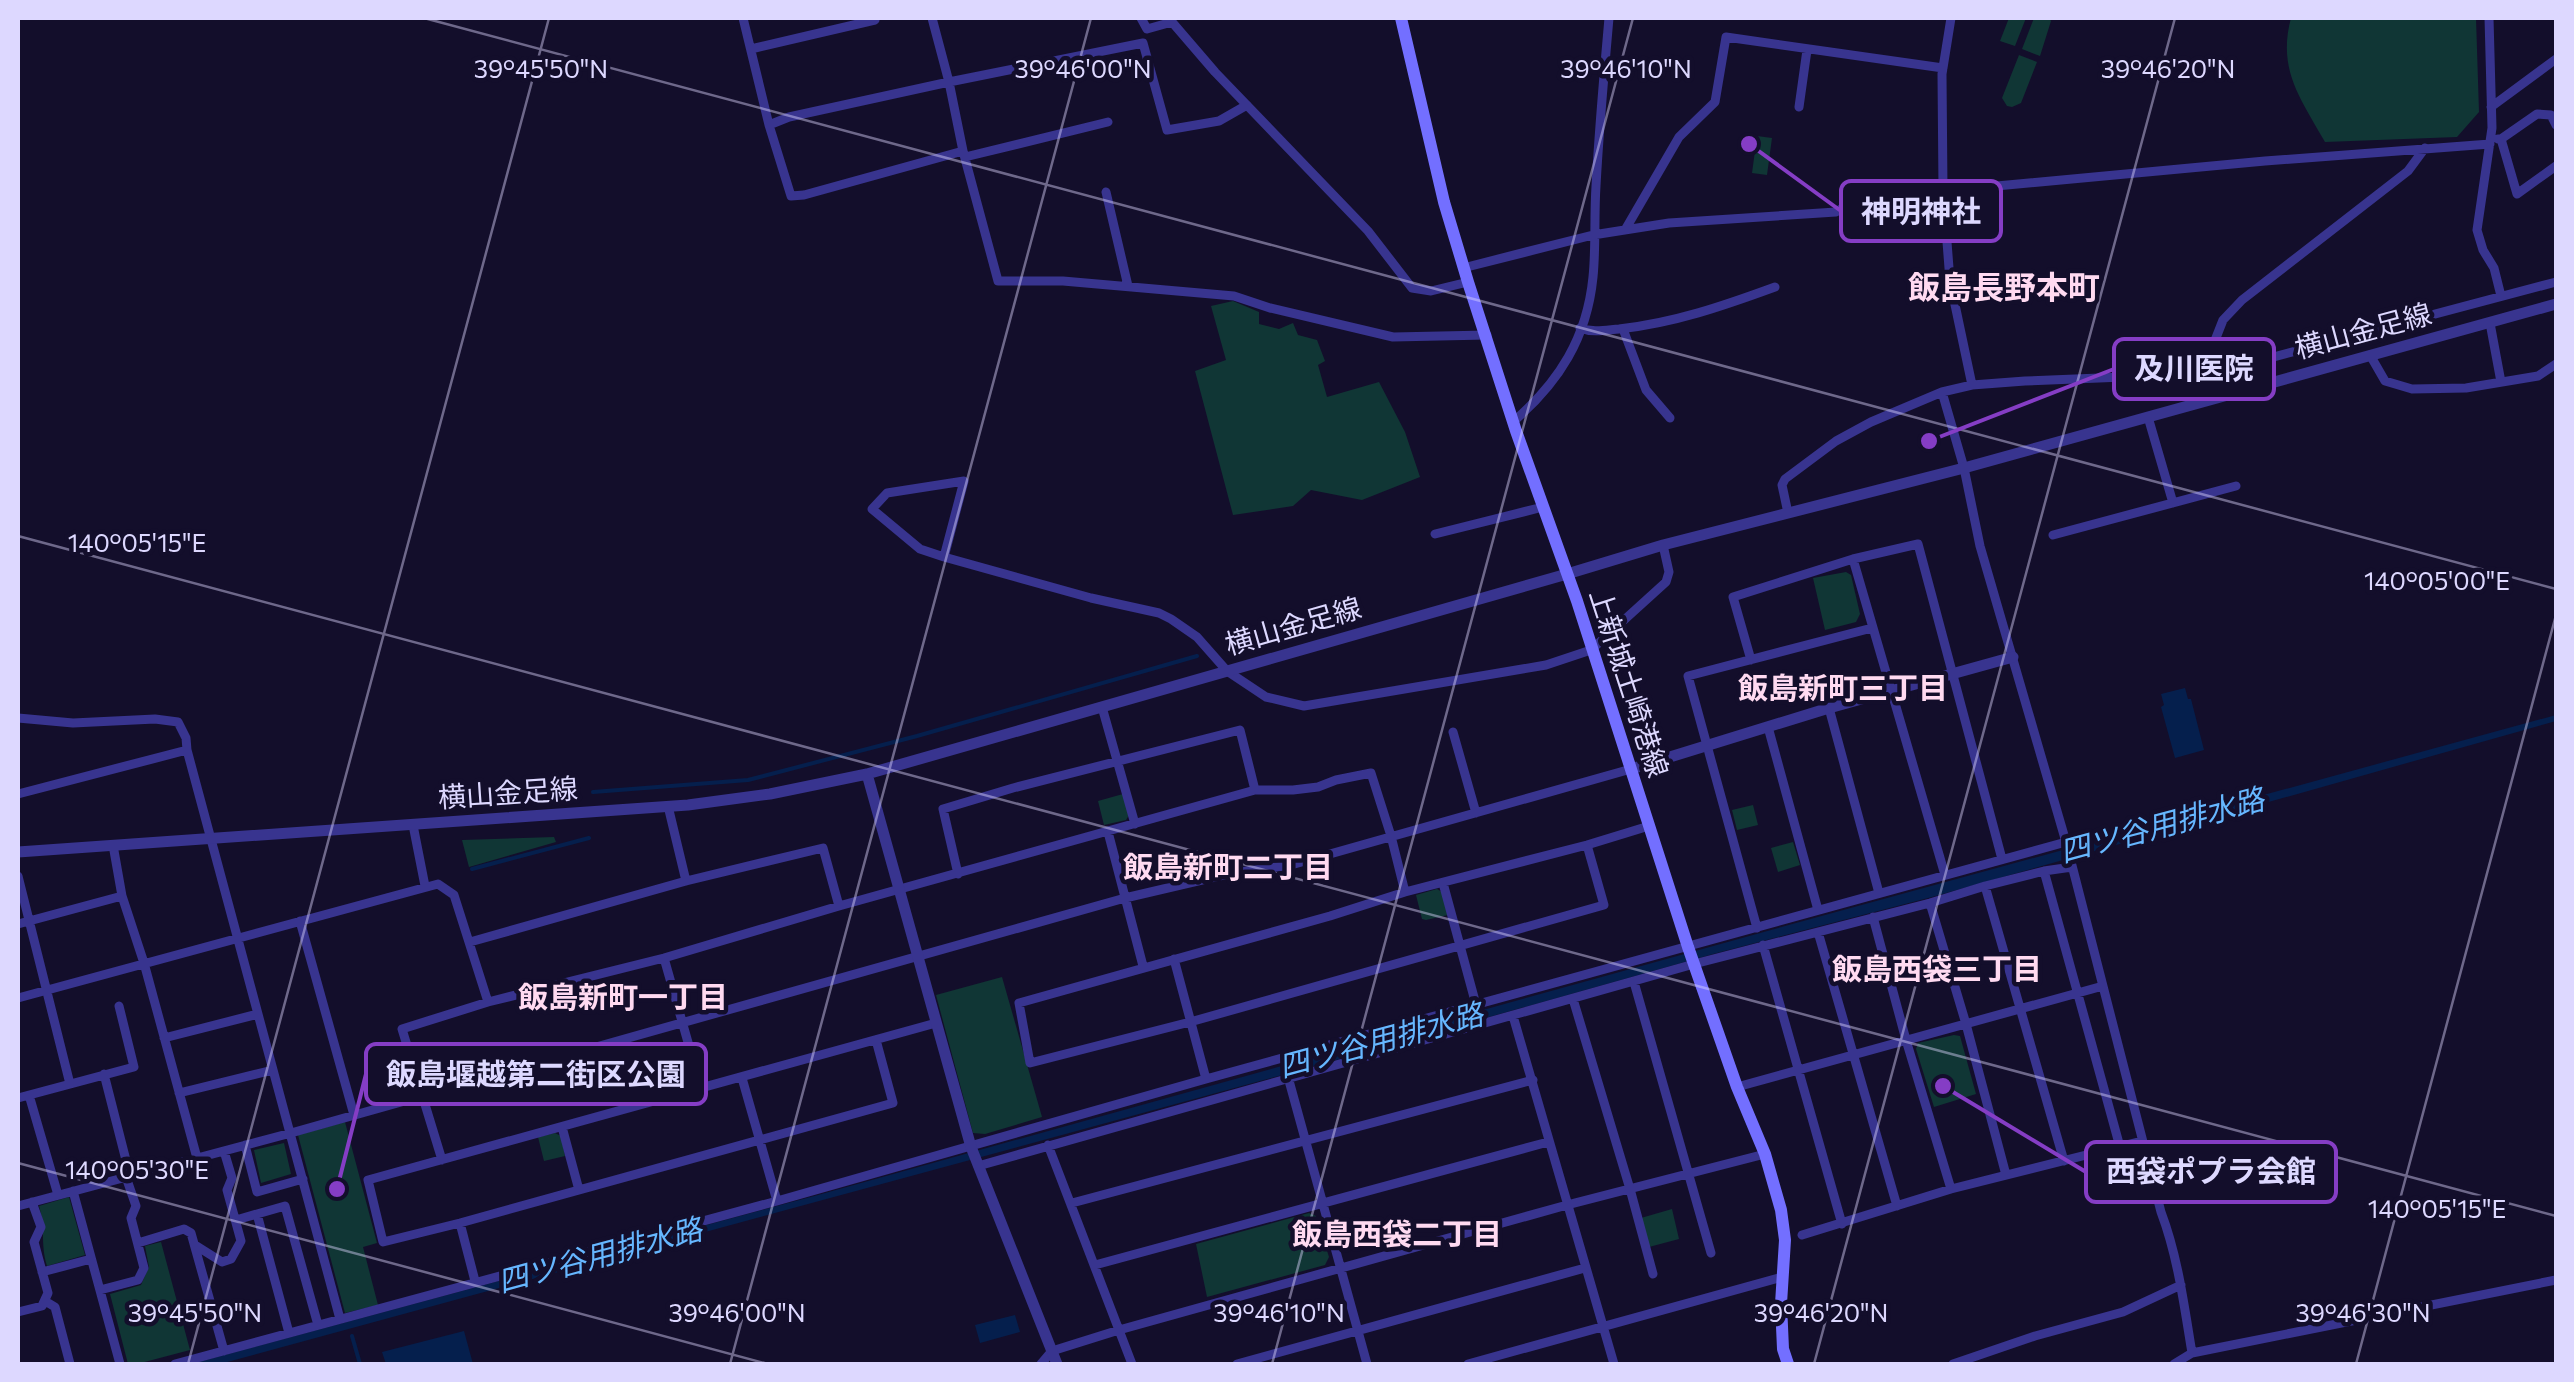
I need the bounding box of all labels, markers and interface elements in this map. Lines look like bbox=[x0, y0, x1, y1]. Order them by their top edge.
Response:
text: 39°45'50"N bbox=[474, 53, 608, 83]
text: 39°46'00"N bbox=[1014, 53, 1152, 83]
text: 39°46'10"N bbox=[1560, 53, 1692, 83]
text: 39°46'20"N bbox=[2101, 53, 2235, 83]
callout: 神明神社 bbox=[1841, 181, 2001, 241]
text: 神明神社 bbox=[1861, 191, 1981, 228]
district label: 飯島長野本町 bbox=[1908, 266, 2100, 306]
street label: 横山金足線 bbox=[2291, 295, 2435, 365]
callout: 及川医院 bbox=[2114, 339, 2274, 399]
text: 及川医院 bbox=[2134, 348, 2254, 385]
text: 140°05'15"E bbox=[68, 527, 206, 557]
text: 140°05'00"E bbox=[2364, 565, 2510, 595]
street label: 上新城土崎港線 bbox=[1583, 584, 1676, 781]
street label: 横山金足線 bbox=[1221, 589, 1365, 661]
district label: 飯島新町三丁目 bbox=[1738, 668, 1948, 705]
street label: 横山金足線 bbox=[437, 770, 579, 814]
water label: 四ツ谷用排水路 bbox=[2055, 778, 2270, 869]
district label: 飯島新町二丁目 bbox=[1123, 847, 1333, 884]
district label: 飯島西袋三丁目 bbox=[1832, 949, 2042, 986]
district label: 飯島新町一丁目 bbox=[518, 977, 728, 1014]
water label: 四ツ谷用排水路 bbox=[1274, 993, 1489, 1084]
callout: 飯島堰越第二街区公園 bbox=[366, 1044, 706, 1104]
text: 飯島堰越第二街区公園 bbox=[386, 1054, 686, 1091]
callout: 西袋ポプラ会館 bbox=[2086, 1142, 2336, 1202]
text: 西袋ポプラ会館 bbox=[2106, 1151, 2316, 1188]
text: 140°05'30"E bbox=[65, 1154, 209, 1184]
text: 140°05'15"E bbox=[2368, 1193, 2506, 1223]
water label: 四ツ谷用排水路 bbox=[493, 1208, 708, 1299]
district label: 飯島西袋二丁目 bbox=[1292, 1214, 1502, 1251]
text: 39°45'50"N bbox=[128, 1297, 262, 1327]
text: 39°46'00"N bbox=[668, 1297, 806, 1327]
text: 39°46'10"N bbox=[1213, 1297, 1345, 1327]
text: 39°46'20"N bbox=[1754, 1297, 1888, 1327]
text: 39°46'30"N bbox=[2295, 1297, 2431, 1327]

